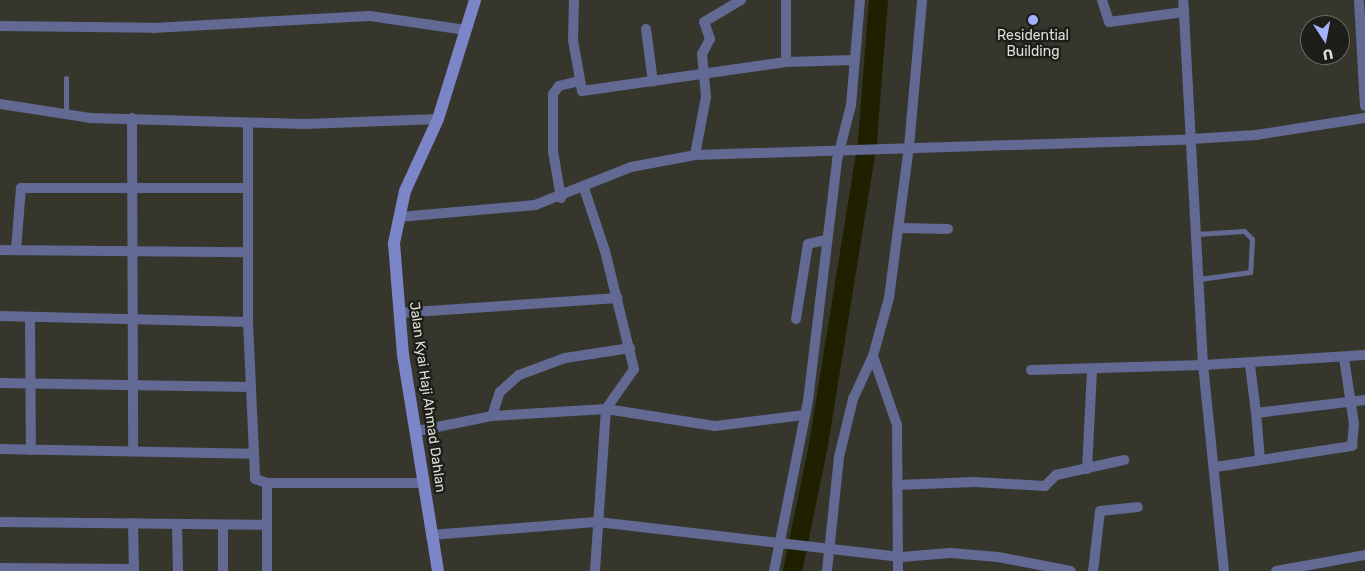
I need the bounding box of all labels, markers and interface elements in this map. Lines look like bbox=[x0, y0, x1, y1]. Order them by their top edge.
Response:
marker: Residential Building bbox=[1027, 14, 1039, 26]
north arrow bbox=[1300, 15, 1350, 65]
place label: Residential Building bbox=[997, 28, 1069, 60]
text: U bbox=[1321, 45, 1334, 64]
street label: Jalan Kyai Haji Ahmad Dahlan bbox=[405, 300, 449, 494]

